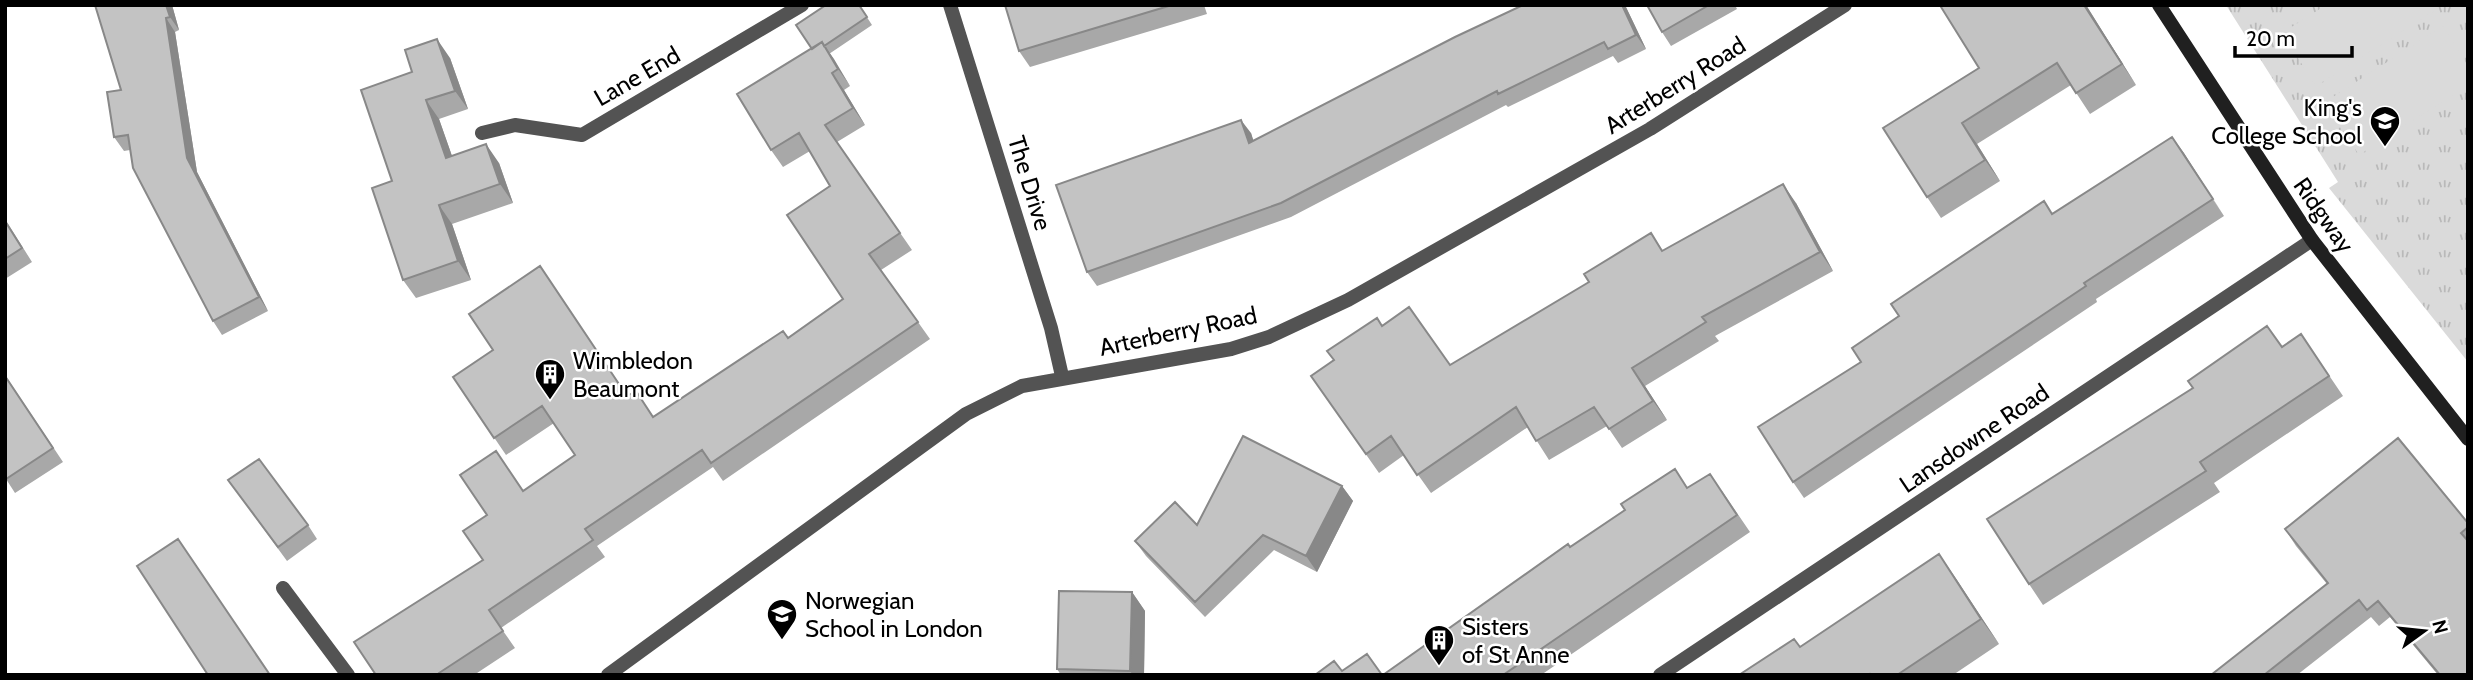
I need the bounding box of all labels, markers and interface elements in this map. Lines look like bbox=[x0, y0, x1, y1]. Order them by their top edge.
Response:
scale bar bbox=[2235, 14, 2352, 58]
text: 20 m bbox=[2246, 26, 2295, 51]
street label: Arterberry Road bbox=[1599, 30, 1751, 140]
street label: Lane End bbox=[589, 40, 685, 112]
place label: King's College School bbox=[2211, 93, 2362, 150]
school or university icon: King's College School bbox=[2368, 104, 2402, 148]
street label: The Drive bbox=[1002, 132, 1058, 234]
street label: Ridgway bbox=[2288, 172, 2360, 258]
street label: Arterberry Road bbox=[1096, 300, 1260, 362]
place label: Wimbledon Beaumont bbox=[573, 346, 693, 403]
building icon: Wimbledon Beaumont bbox=[533, 357, 567, 401]
street label: Lansdowne Road bbox=[1894, 377, 2054, 499]
place label: Norwegian School in London bbox=[805, 586, 983, 643]
north arrow bbox=[2389, 596, 2459, 666]
school or university icon: Norwegian School in London bbox=[765, 597, 799, 641]
place label: Sisters of St Anne bbox=[1462, 612, 1569, 669]
text: N bbox=[2427, 617, 2453, 636]
building icon: Sisters of St Anne bbox=[1422, 623, 1456, 667]

